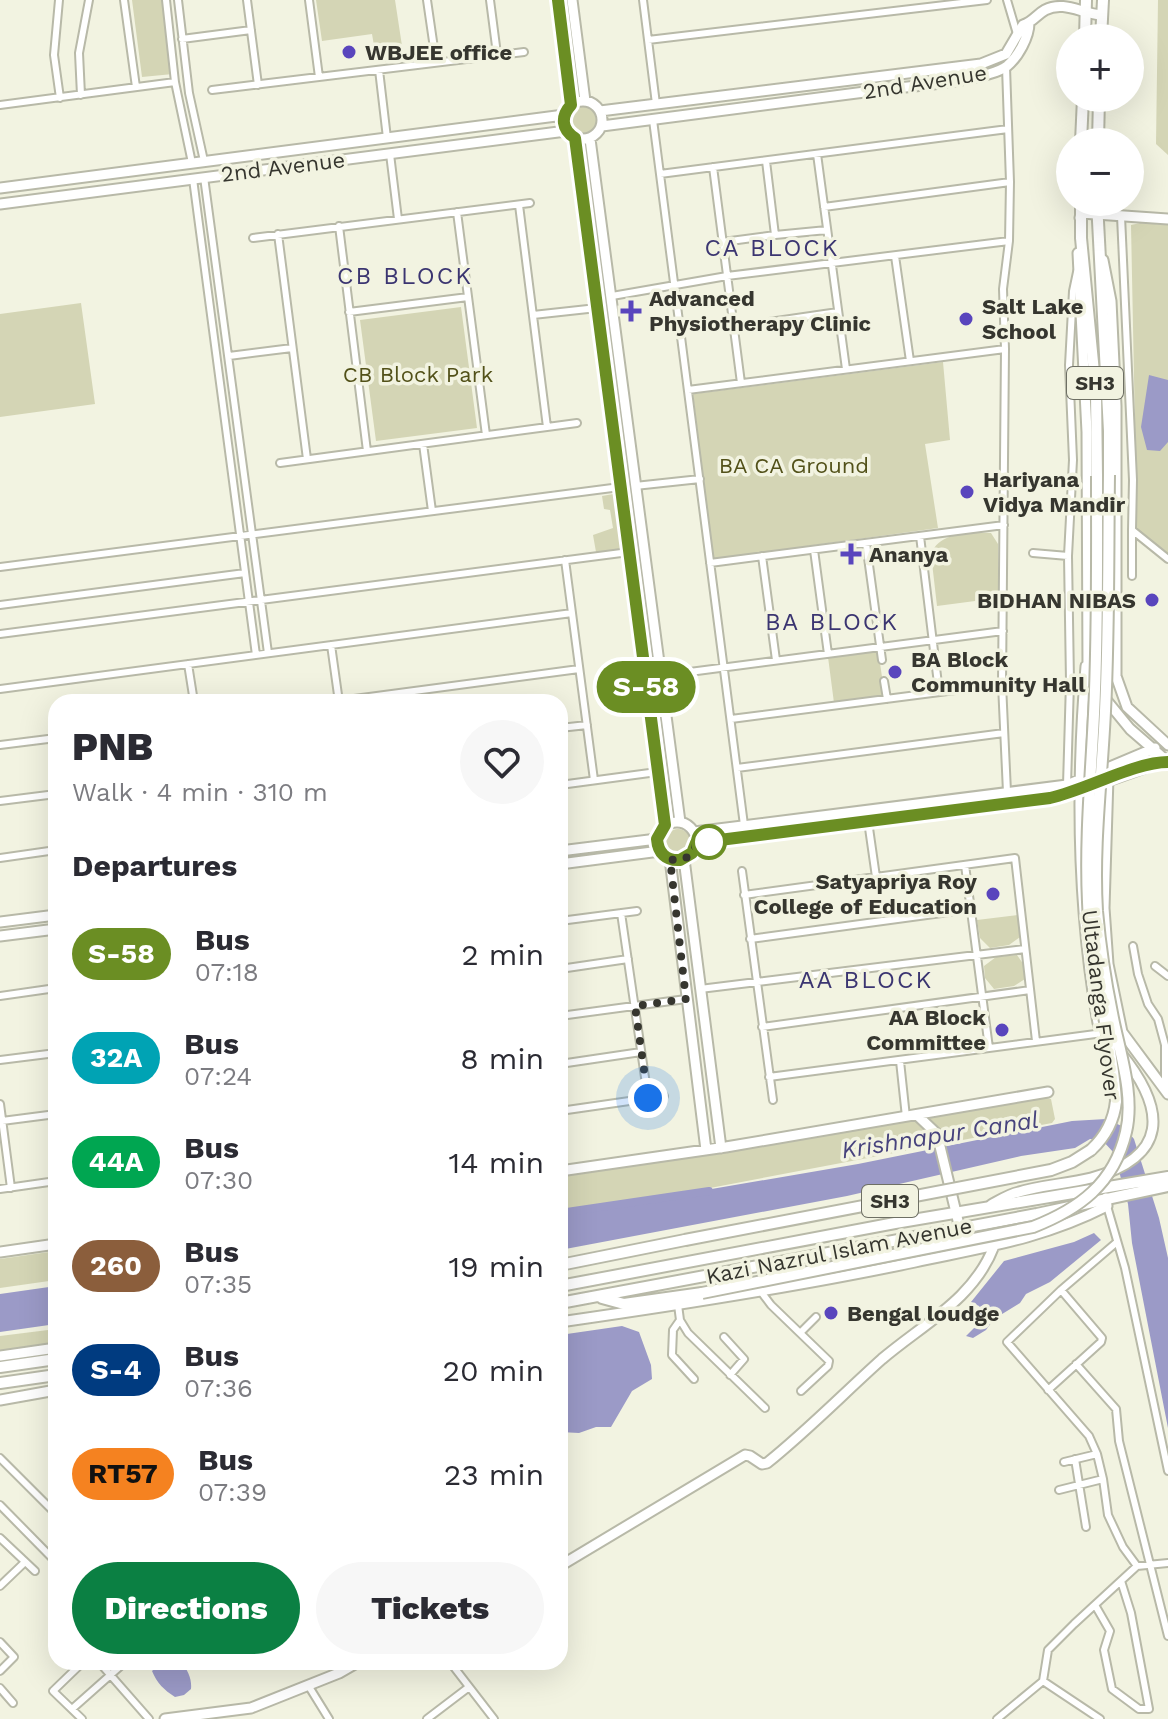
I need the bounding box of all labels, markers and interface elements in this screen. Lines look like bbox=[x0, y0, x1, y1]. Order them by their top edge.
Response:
map controls bbox=[1056, 24, 1144, 216]
button: + bbox=[1056, 24, 1144, 112]
place label: WBJEE office bbox=[365, 40, 512, 65]
marker: WBJEE office bbox=[340, 43, 358, 61]
street label: 2nd Avenue bbox=[861, 60, 989, 104]
button: − bbox=[1056, 128, 1144, 216]
street label: 2nd Avenue bbox=[220, 147, 346, 187]
district label: CA BLOCK bbox=[704, 234, 840, 262]
district label: CB BLOCK bbox=[337, 262, 473, 290]
place label: Advanced Physiotherapy Clinic bbox=[649, 286, 871, 336]
place label: Salt Lake School bbox=[982, 294, 1083, 344]
marker: Advanced Physiotherapy Clinic bbox=[620, 300, 642, 322]
marker: Salt Lake School bbox=[957, 310, 975, 328]
park label: CB Block Park bbox=[343, 362, 493, 387]
road number: SH3 bbox=[1067, 367, 1123, 399]
park label: BA CA Ground bbox=[719, 453, 869, 478]
place label: Hariyana Vidya Mandir bbox=[983, 467, 1126, 517]
marker: Hariyana Vidya Mandir bbox=[958, 483, 976, 501]
place label: Ananya bbox=[869, 542, 949, 567]
marker: Ananya bbox=[840, 543, 862, 565]
place label: BIDHAN NIBAS bbox=[977, 588, 1136, 613]
marker: BIDHAN NIBAS bbox=[1143, 591, 1161, 609]
district label: BA BLOCK bbox=[765, 608, 899, 636]
place label: BA Block Community Hall bbox=[911, 647, 1086, 697]
line badge: S-58 bbox=[590, 661, 702, 713]
marker: BA Block Community Hall bbox=[886, 663, 904, 681]
text: S-58 bbox=[613, 670, 679, 703]
button: heart bbox=[460, 720, 544, 804]
text: PNB bbox=[72, 725, 153, 769]
text: Walk · 4 min · 310 m bbox=[72, 777, 328, 807]
unlabelled marker bbox=[692, 825, 726, 859]
text: Departures bbox=[72, 848, 237, 883]
place label: Satyapriya Roy College of Education bbox=[753, 869, 978, 919]
marker: Satyapriya Roy College of Education bbox=[984, 885, 1002, 903]
street label: Ultadanga Flyover bbox=[1077, 908, 1125, 1102]
text: Bus bbox=[195, 922, 250, 957]
text: S-58 bbox=[88, 937, 155, 970]
text: 2 min bbox=[461, 937, 544, 972]
text: 07:18 bbox=[195, 957, 259, 987]
district label: AA BLOCK bbox=[799, 966, 933, 994]
place label: AA Block Committee bbox=[866, 1005, 986, 1055]
marker: AA Block Committee bbox=[993, 1021, 1011, 1039]
text: Bus bbox=[184, 1026, 239, 1061]
text: 32A bbox=[90, 1041, 142, 1074]
text: 8 min bbox=[460, 1041, 544, 1076]
text: 07:24 bbox=[184, 1061, 252, 1091]
your location bbox=[628, 1078, 668, 1118]
water label: Krishnapur Canal bbox=[839, 1106, 1041, 1164]
text: Bus bbox=[184, 1130, 239, 1165]
text: 44A bbox=[88, 1145, 144, 1178]
text: 14 min bbox=[449, 1145, 544, 1180]
text: 07:30 bbox=[184, 1165, 253, 1195]
road number: SH3 bbox=[862, 1185, 918, 1217]
street label: Kazi Nazrul Islam Avenue bbox=[704, 1213, 974, 1289]
text: Bus bbox=[184, 1234, 239, 1269]
text: 260 bbox=[90, 1249, 142, 1282]
text: 19 min bbox=[448, 1249, 544, 1284]
text: 07:35 bbox=[184, 1269, 252, 1299]
place label: Bengal loudge bbox=[847, 1301, 1000, 1326]
marker: Bengal loudge bbox=[822, 1304, 840, 1322]
text: Bus bbox=[184, 1338, 239, 1373]
text: S-4 bbox=[91, 1353, 141, 1386]
text: 20 min bbox=[442, 1353, 544, 1388]
text: 07:36 bbox=[184, 1373, 253, 1403]
text: Bus bbox=[198, 1442, 253, 1477]
text: RT57 bbox=[88, 1457, 158, 1490]
text: 23 min bbox=[444, 1457, 544, 1492]
text: 07:39 bbox=[198, 1477, 267, 1507]
button: Directions bbox=[72, 1562, 300, 1654]
button: Tickets bbox=[316, 1562, 544, 1654]

